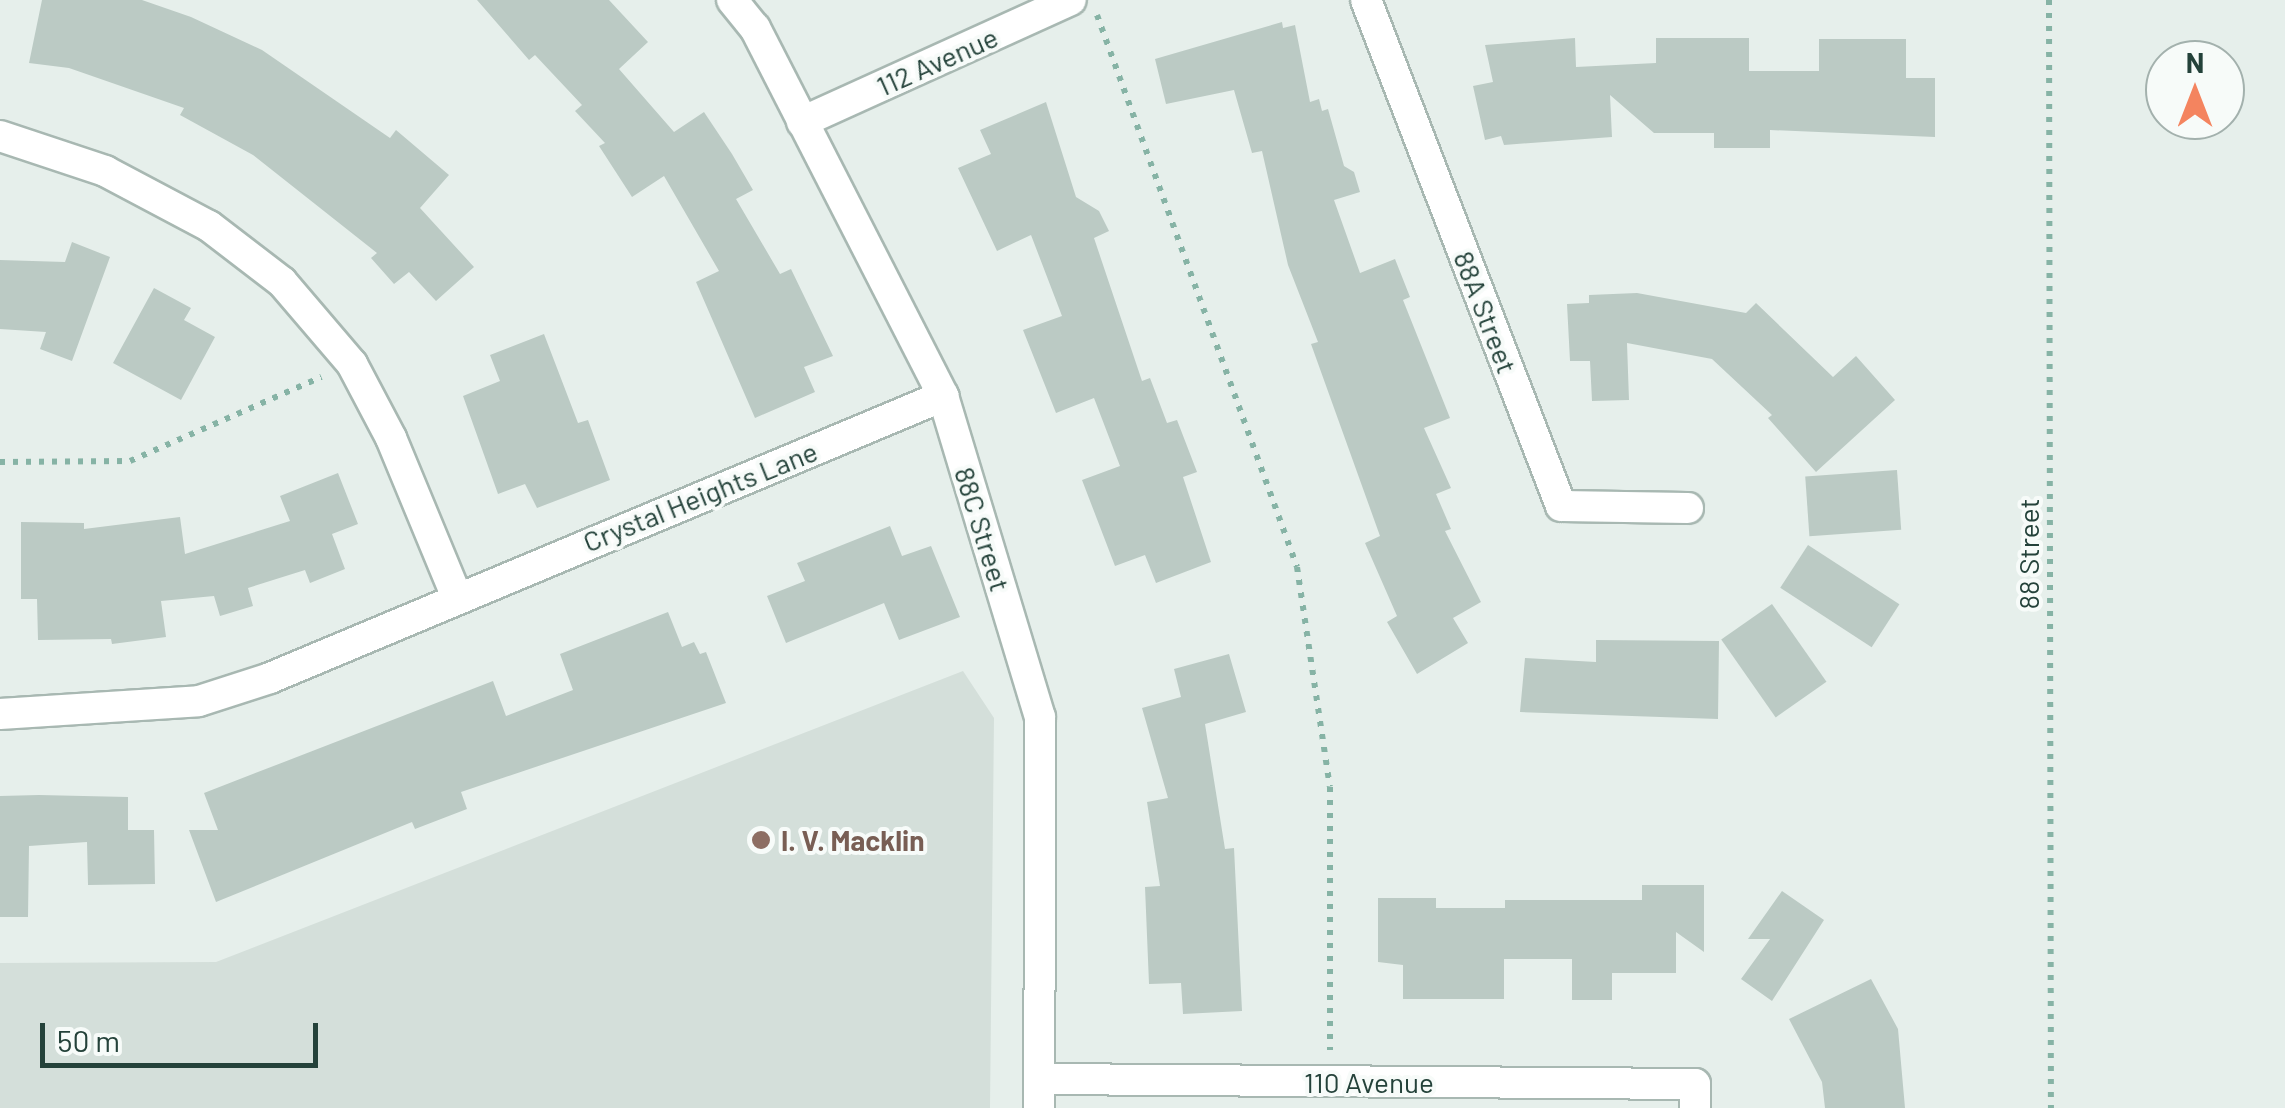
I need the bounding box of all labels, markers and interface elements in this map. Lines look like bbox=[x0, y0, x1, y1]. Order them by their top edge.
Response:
street label: 112 Avenue bbox=[871, 19, 1003, 103]
north arrow bbox=[2145, 40, 2245, 140]
text: N bbox=[2186, 45, 2204, 79]
street label: 88A Street bbox=[1447, 246, 1525, 378]
street label: Crystal Heights Lane bbox=[578, 434, 822, 558]
street label: 88C Street bbox=[948, 463, 1018, 595]
street label: 88 Street bbox=[2011, 498, 2045, 610]
place label: I. V. Macklin bbox=[781, 823, 924, 857]
marker: I. V. Macklin bbox=[750, 829, 772, 851]
scale bar bbox=[45, 1003, 322, 1065]
text: 50 m bbox=[57, 1022, 120, 1058]
street label: 110 Avenue bbox=[1304, 1065, 1434, 1099]

